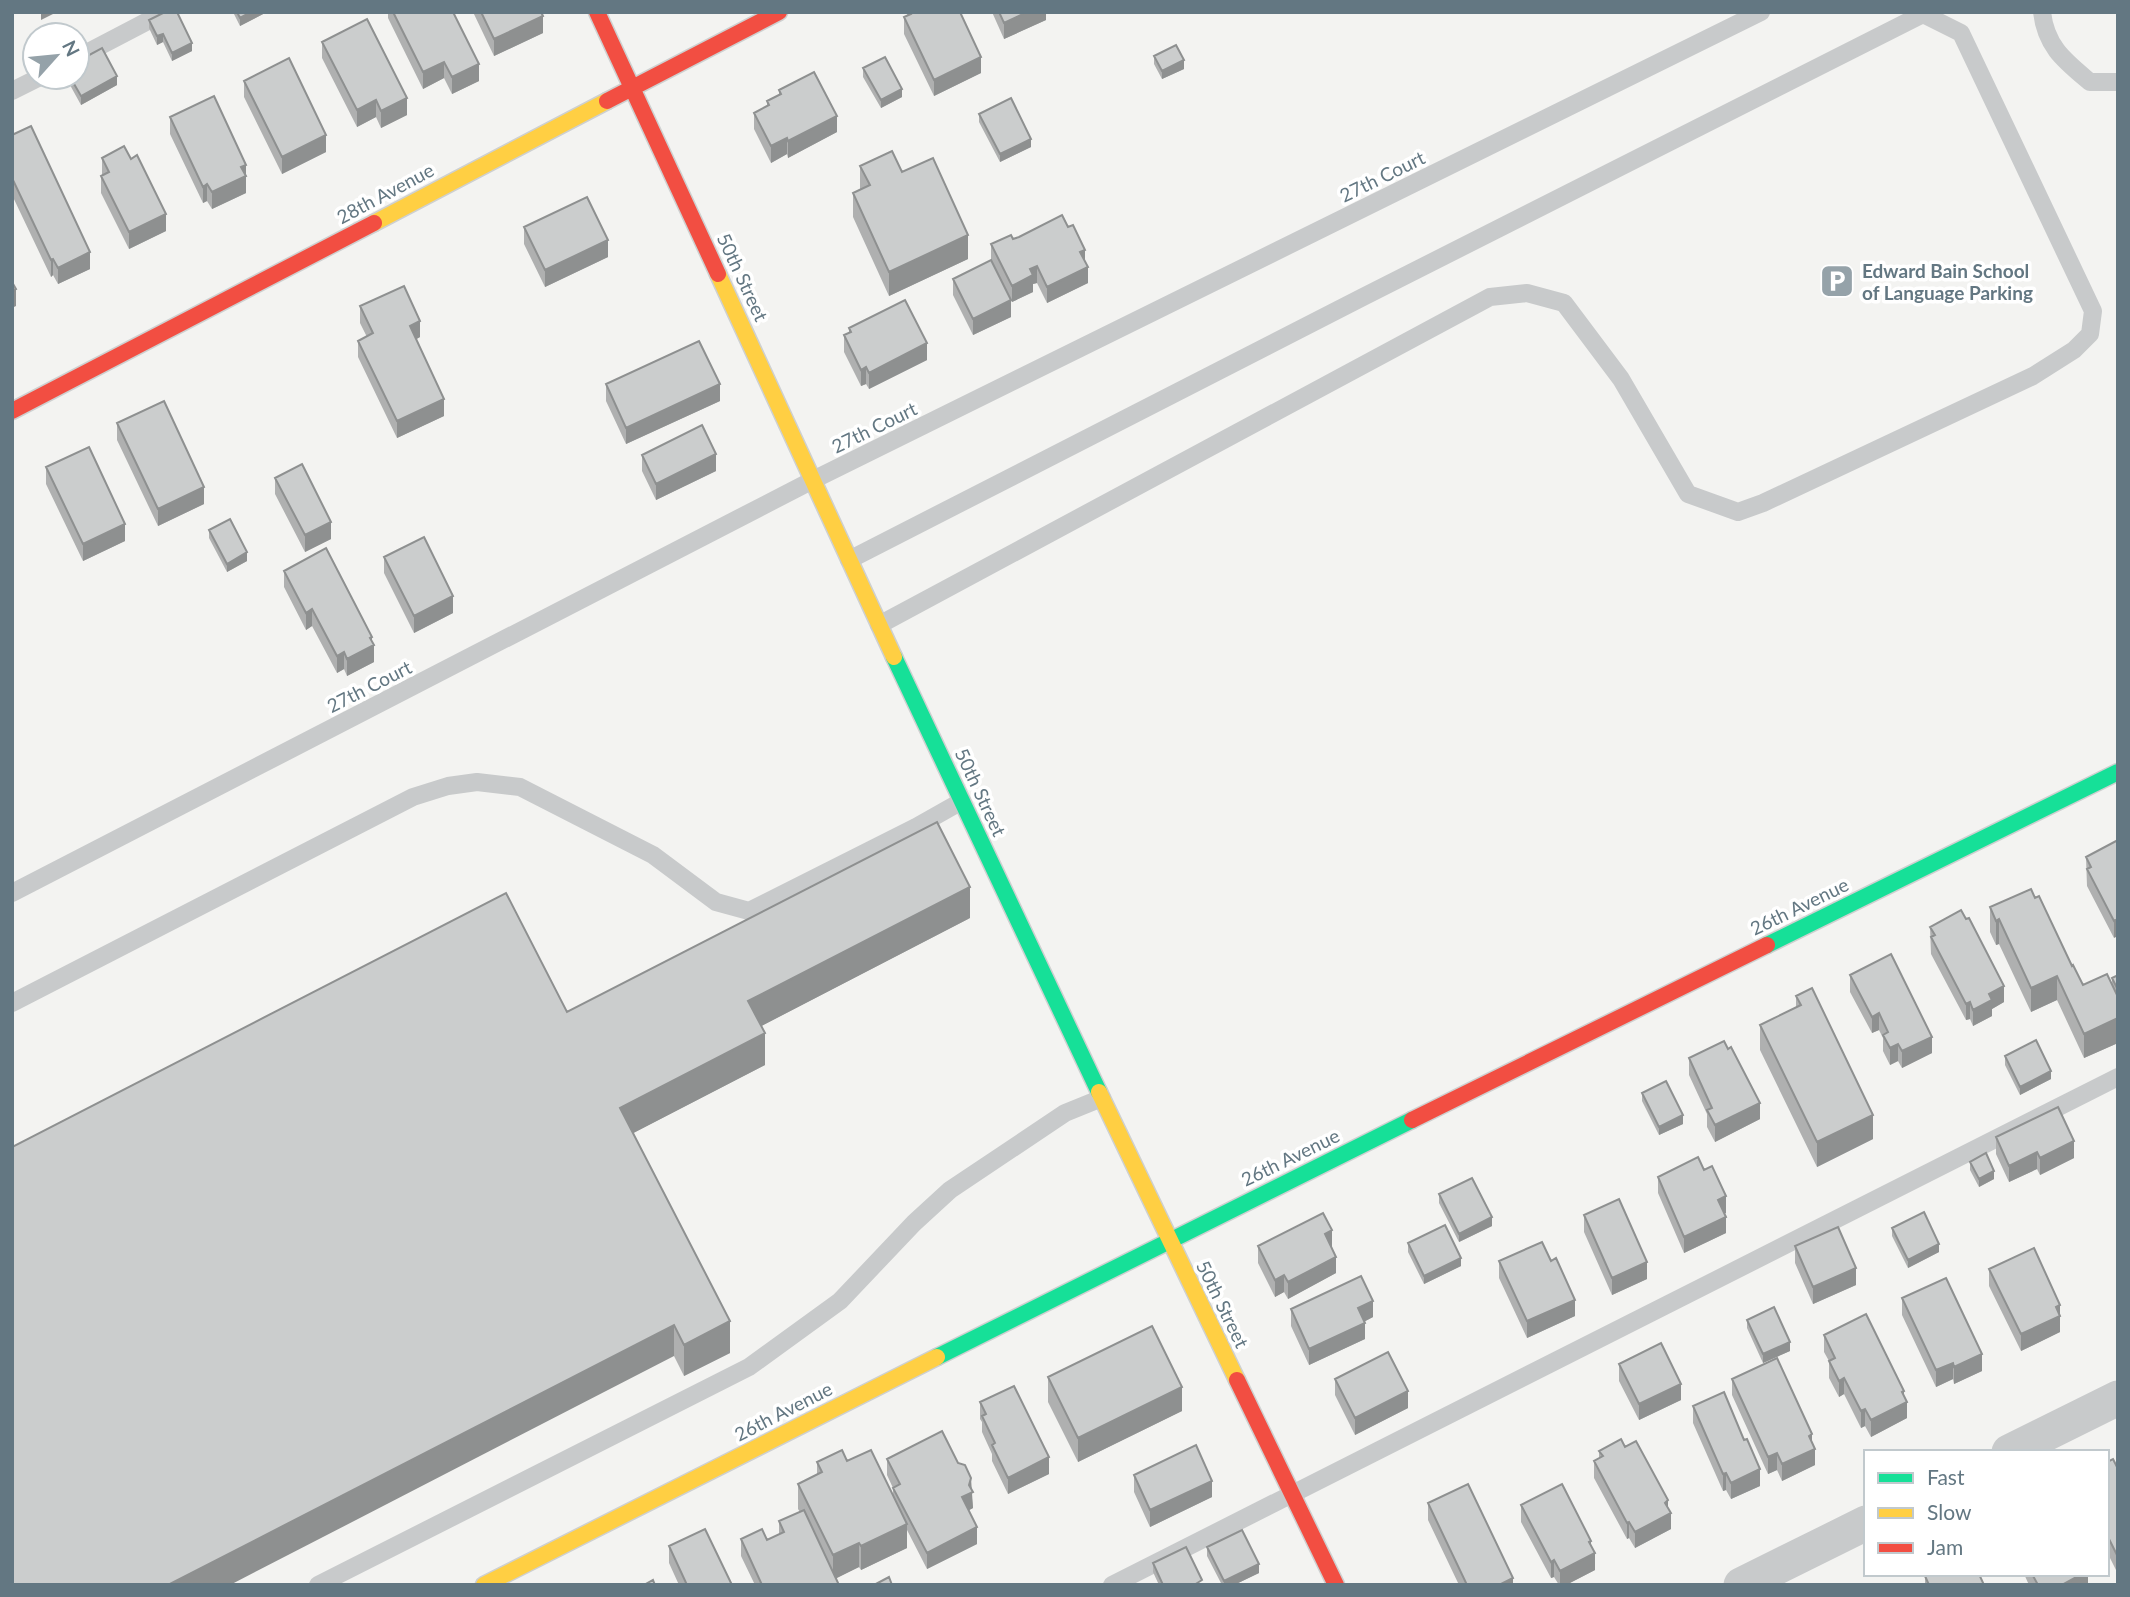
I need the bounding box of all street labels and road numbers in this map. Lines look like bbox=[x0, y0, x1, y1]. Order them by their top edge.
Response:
street label: 27th Court bbox=[1336, 145, 1429, 206]
street label: 28th Avenue bbox=[333, 158, 437, 228]
street label: 50th Street bbox=[713, 229, 773, 325]
street label: 27th Court bbox=[828, 396, 921, 457]
street label: 27th Court bbox=[323, 655, 415, 717]
street label: 50th Street bbox=[951, 744, 1011, 840]
street label: 26th Avenue bbox=[1746, 872, 1852, 940]
street label: 26th Avenue bbox=[1237, 1123, 1343, 1191]
street label: 50th Street bbox=[1192, 1257, 1254, 1352]
street label: 26th Avenue bbox=[730, 1377, 836, 1445]

